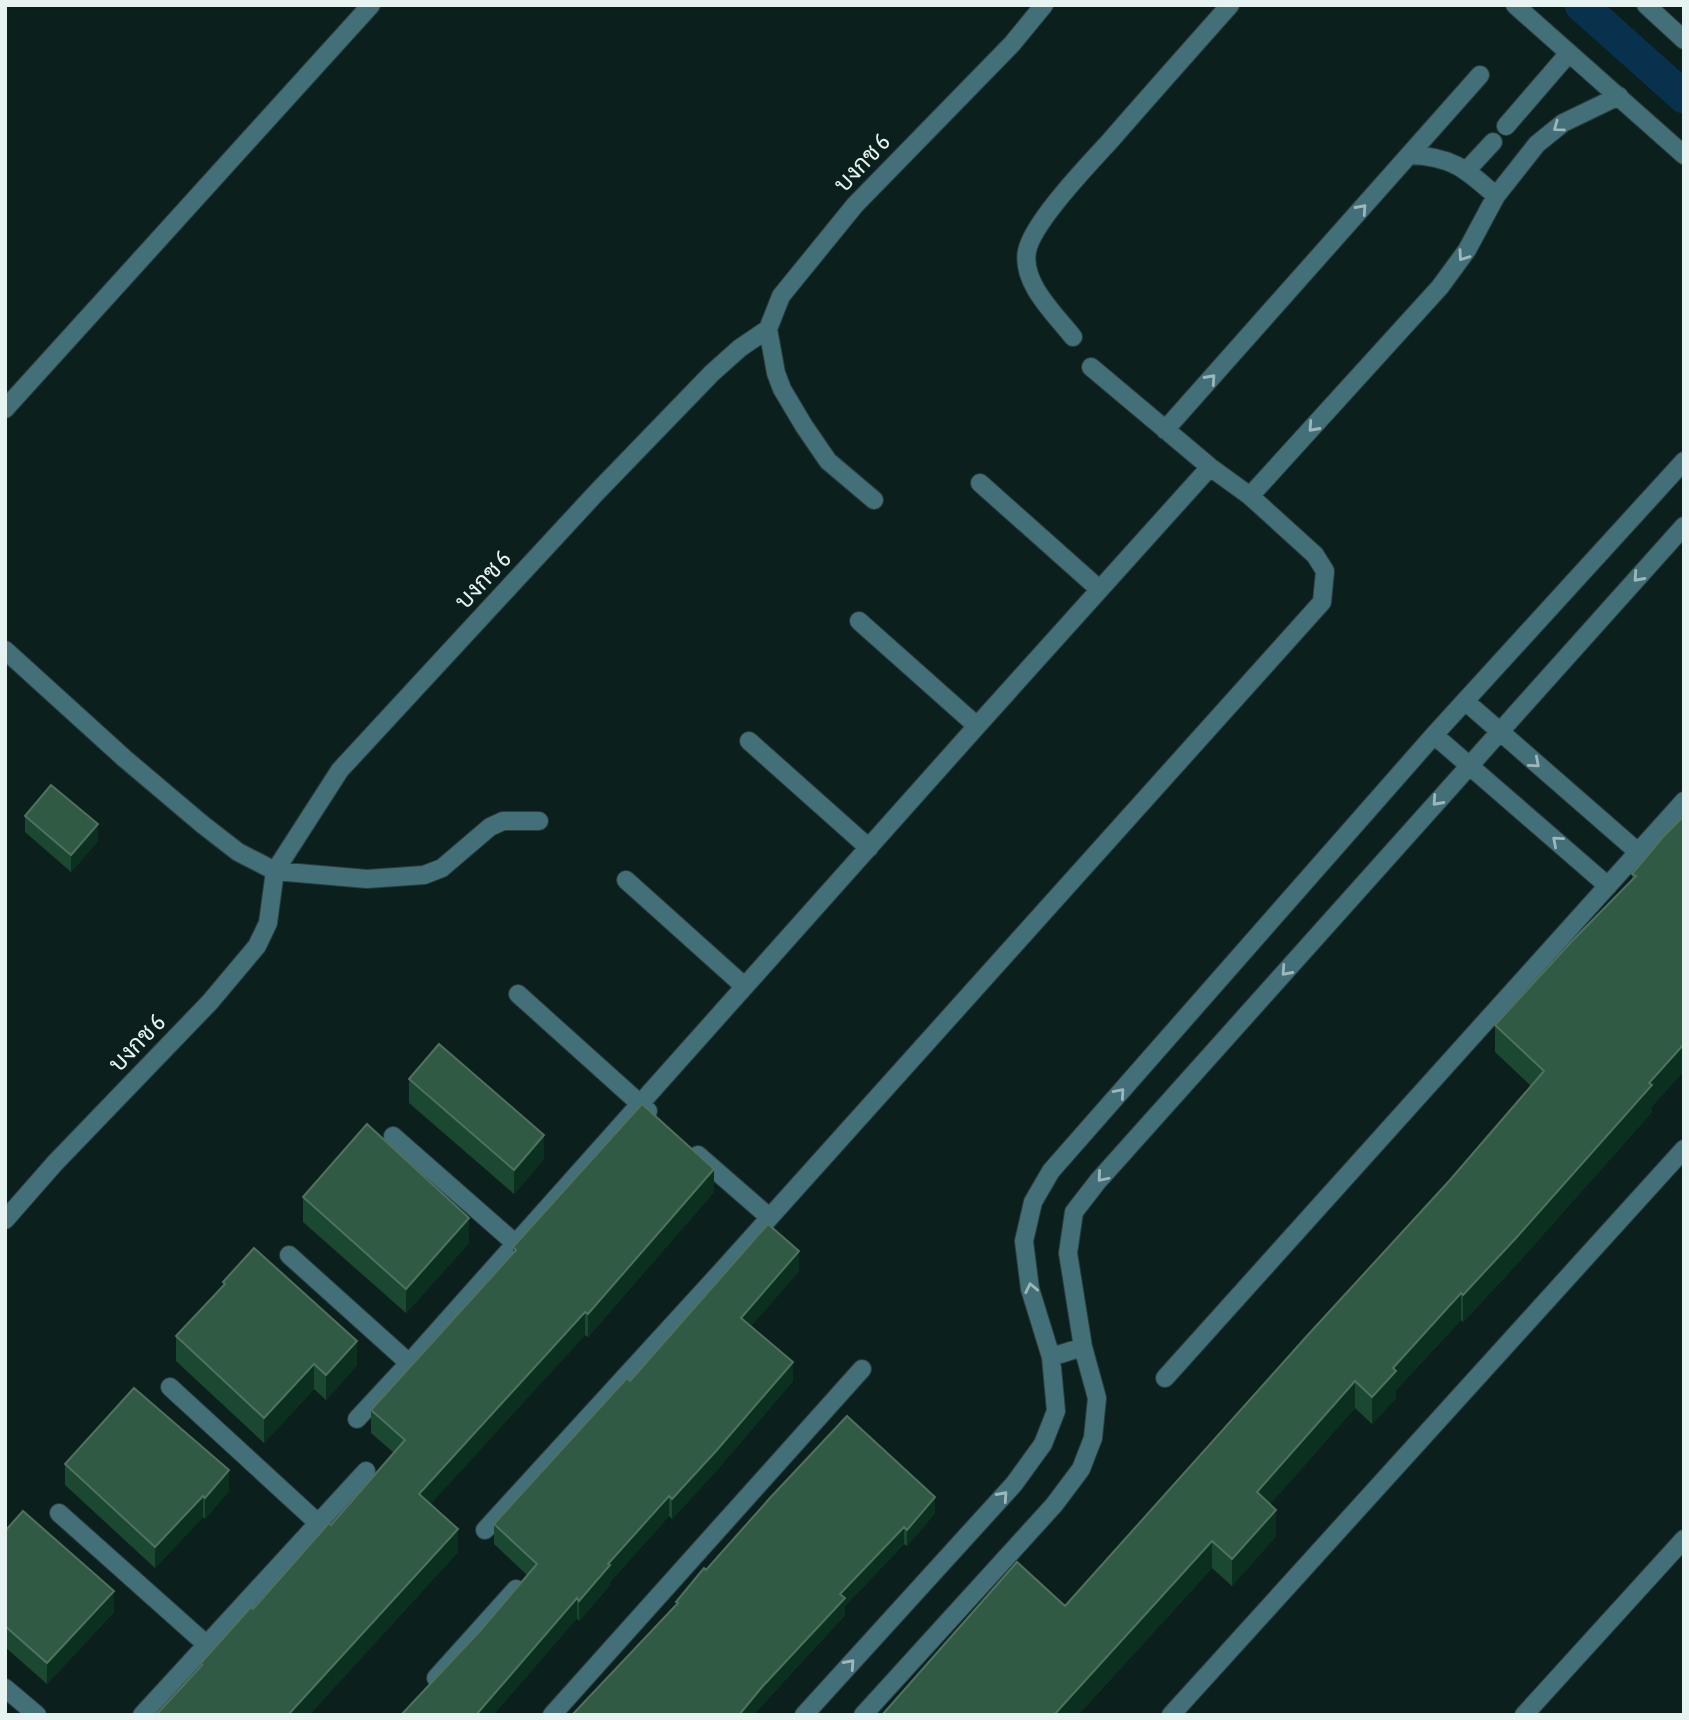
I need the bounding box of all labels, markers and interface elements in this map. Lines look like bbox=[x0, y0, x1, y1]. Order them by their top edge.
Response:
one-way arrow bbox=[1553, 119, 1566, 131]
street label: บงกช 6 bbox=[828, 128, 895, 197]
one-way arrow bbox=[1354, 204, 1366, 217]
one-way arrow bbox=[1459, 248, 1471, 261]
one-way arrow bbox=[1203, 374, 1215, 387]
one-way arrow bbox=[1309, 419, 1321, 432]
street label: บงกช 6 bbox=[449, 545, 516, 614]
one-way arrow bbox=[1634, 569, 1646, 582]
one-way arrow bbox=[1526, 755, 1539, 767]
one-way arrow bbox=[1433, 793, 1445, 806]
one-way arrow bbox=[1552, 837, 1565, 849]
one-way arrow bbox=[1281, 963, 1294, 976]
street label: บงกช 6 bbox=[103, 1008, 170, 1077]
one-way arrow bbox=[1112, 1088, 1124, 1101]
one-way arrow bbox=[1098, 1169, 1110, 1182]
one-way arrow bbox=[1024, 1282, 1039, 1294]
one-way arrow bbox=[995, 1491, 1007, 1504]
one-way arrow bbox=[842, 1659, 854, 1672]

